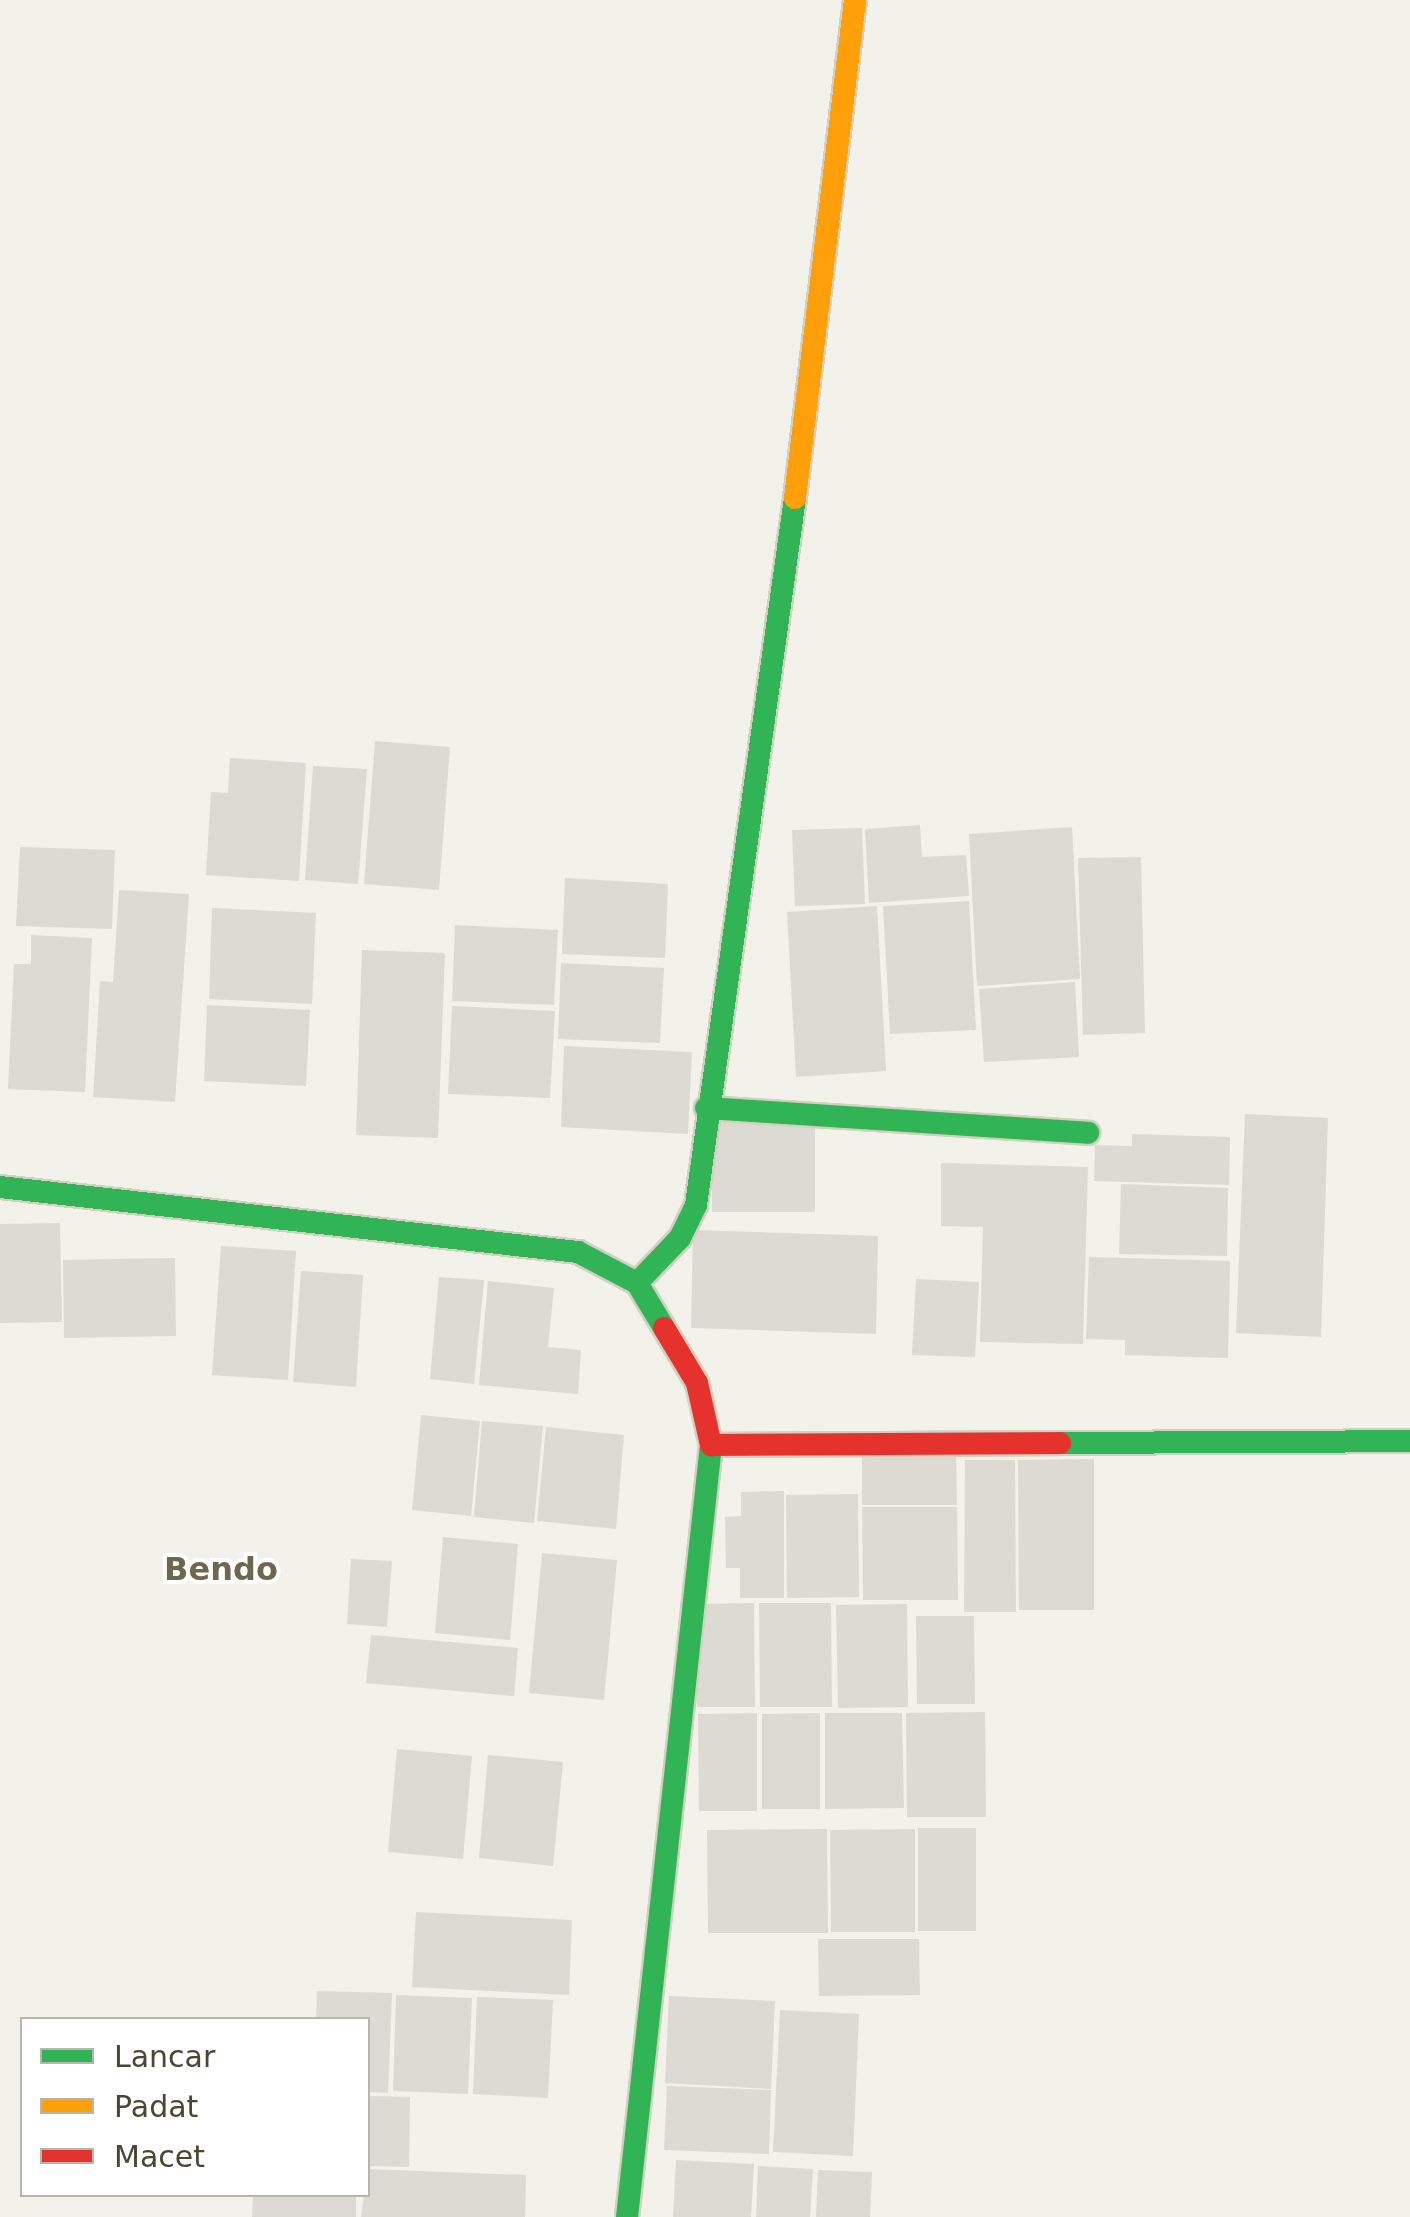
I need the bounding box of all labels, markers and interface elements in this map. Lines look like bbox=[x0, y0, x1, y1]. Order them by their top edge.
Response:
district label: Bendo bbox=[164, 1550, 278, 1588]
legend bbox=[20, 2017, 370, 2197]
text: Lancar bbox=[114, 2039, 215, 2074]
text: Padat bbox=[114, 2089, 198, 2124]
text: Macet bbox=[114, 2139, 205, 2174]

